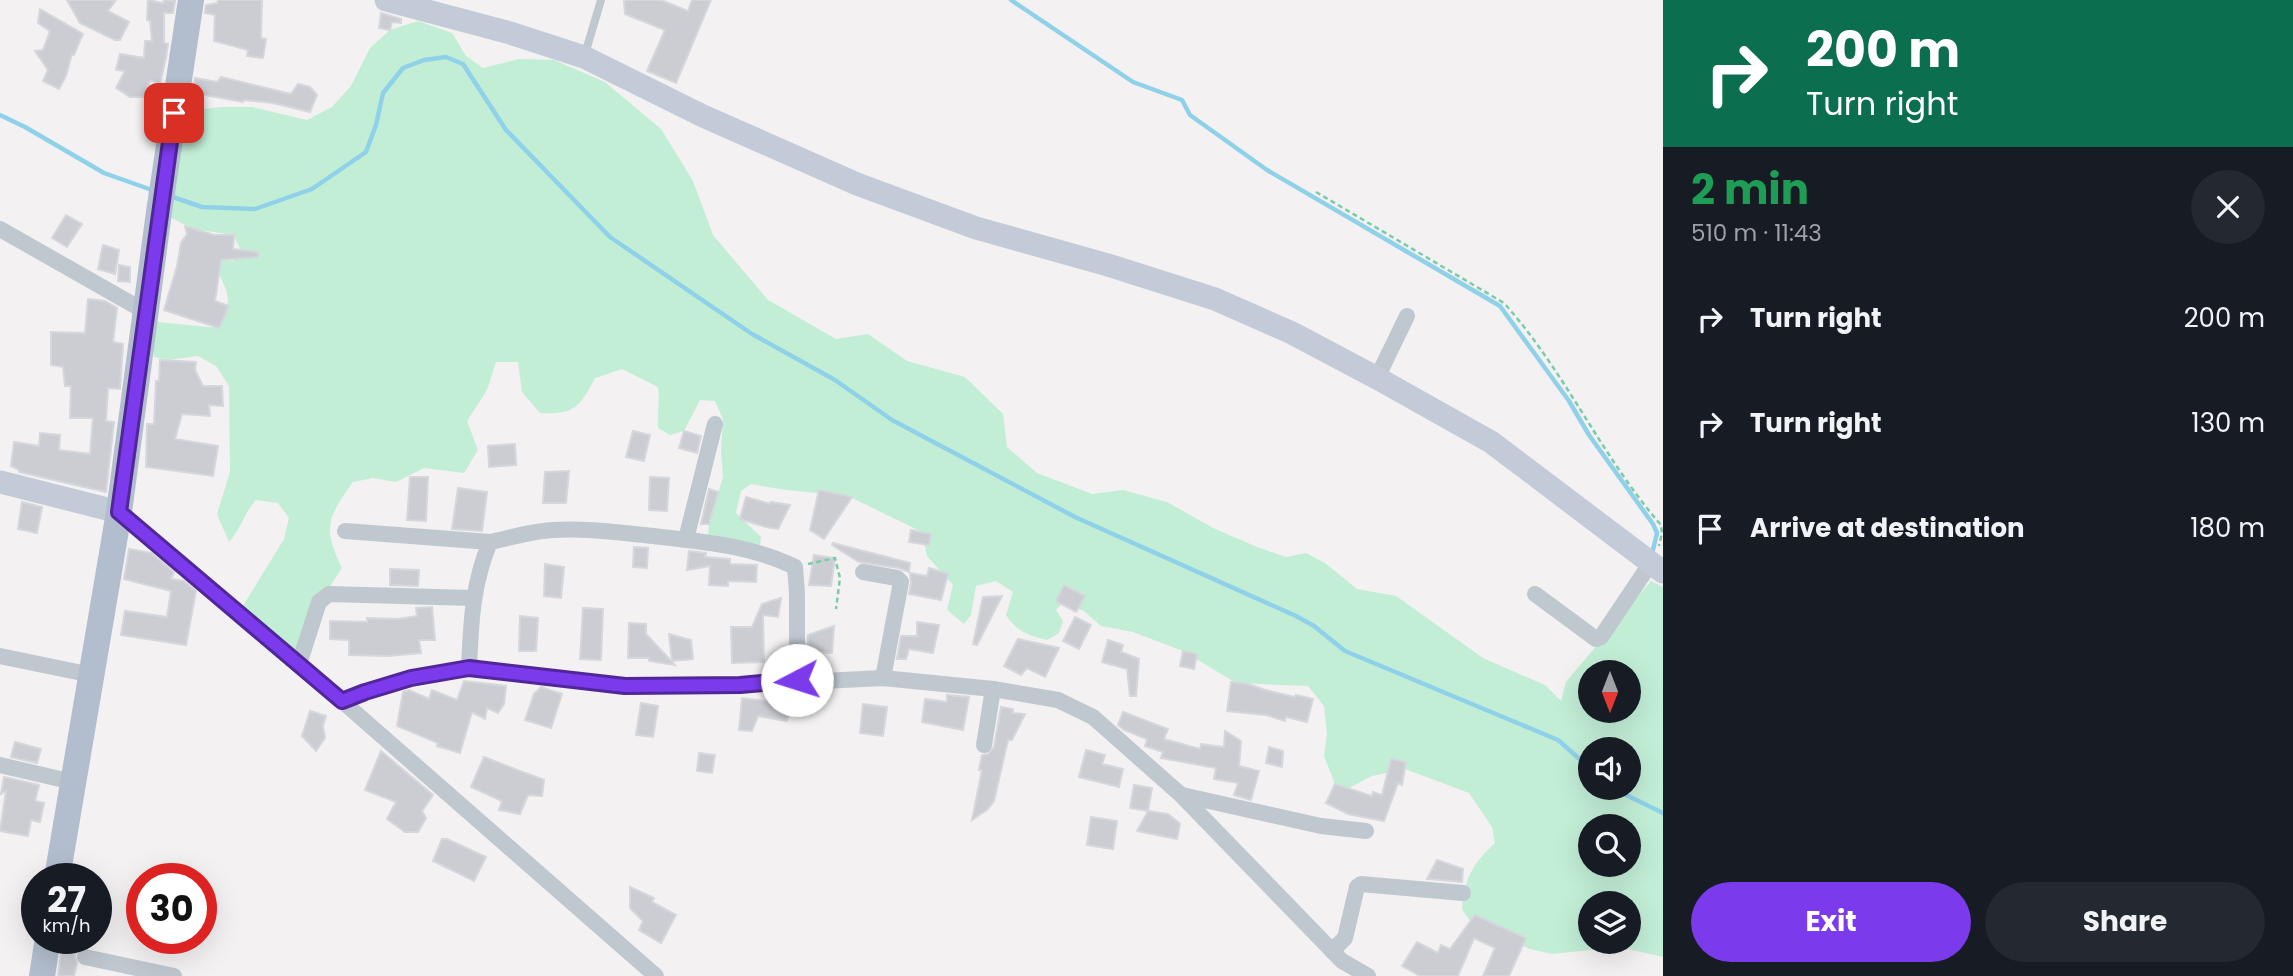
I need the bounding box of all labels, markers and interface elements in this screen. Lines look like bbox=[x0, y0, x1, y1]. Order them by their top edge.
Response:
text: 200 m bbox=[1806, 16, 1960, 84]
icon: right bbox=[1691, 28, 1782, 119]
text: Turn right bbox=[1806, 81, 1958, 126]
pin bbox=[144, 83, 204, 143]
icon: arrive bbox=[155, 94, 193, 132]
text: 2 min bbox=[1691, 160, 1809, 219]
button: close bbox=[2191, 170, 2265, 244]
text: 510 m · 11:43 bbox=[1691, 217, 1822, 249]
icon: right bbox=[1691, 300, 1729, 338]
text: Turn right bbox=[1750, 300, 1882, 336]
text: 200 m bbox=[2184, 300, 2265, 336]
icon: right bbox=[1691, 405, 1729, 443]
text: Turn right bbox=[1750, 405, 1882, 441]
text: 130 m bbox=[2191, 405, 2265, 441]
icon: arrive bbox=[1691, 510, 1729, 548]
text: Arrive at destination bbox=[1750, 510, 2025, 546]
text: 180 m bbox=[2190, 510, 2265, 546]
position arrow bbox=[760, 643, 834, 717]
north arrow bbox=[1578, 660, 1642, 723]
map controls bbox=[1578, 660, 1641, 954]
button: sound bbox=[1578, 737, 1641, 800]
button: search bbox=[1578, 814, 1641, 877]
speed limit sign: 30 bbox=[126, 863, 217, 954]
text: 27 bbox=[47, 875, 86, 924]
button: Exit bbox=[1691, 882, 1971, 962]
button: Share bbox=[1985, 882, 2265, 962]
button: layers bbox=[1578, 891, 1641, 954]
text: km/h bbox=[43, 913, 90, 938]

